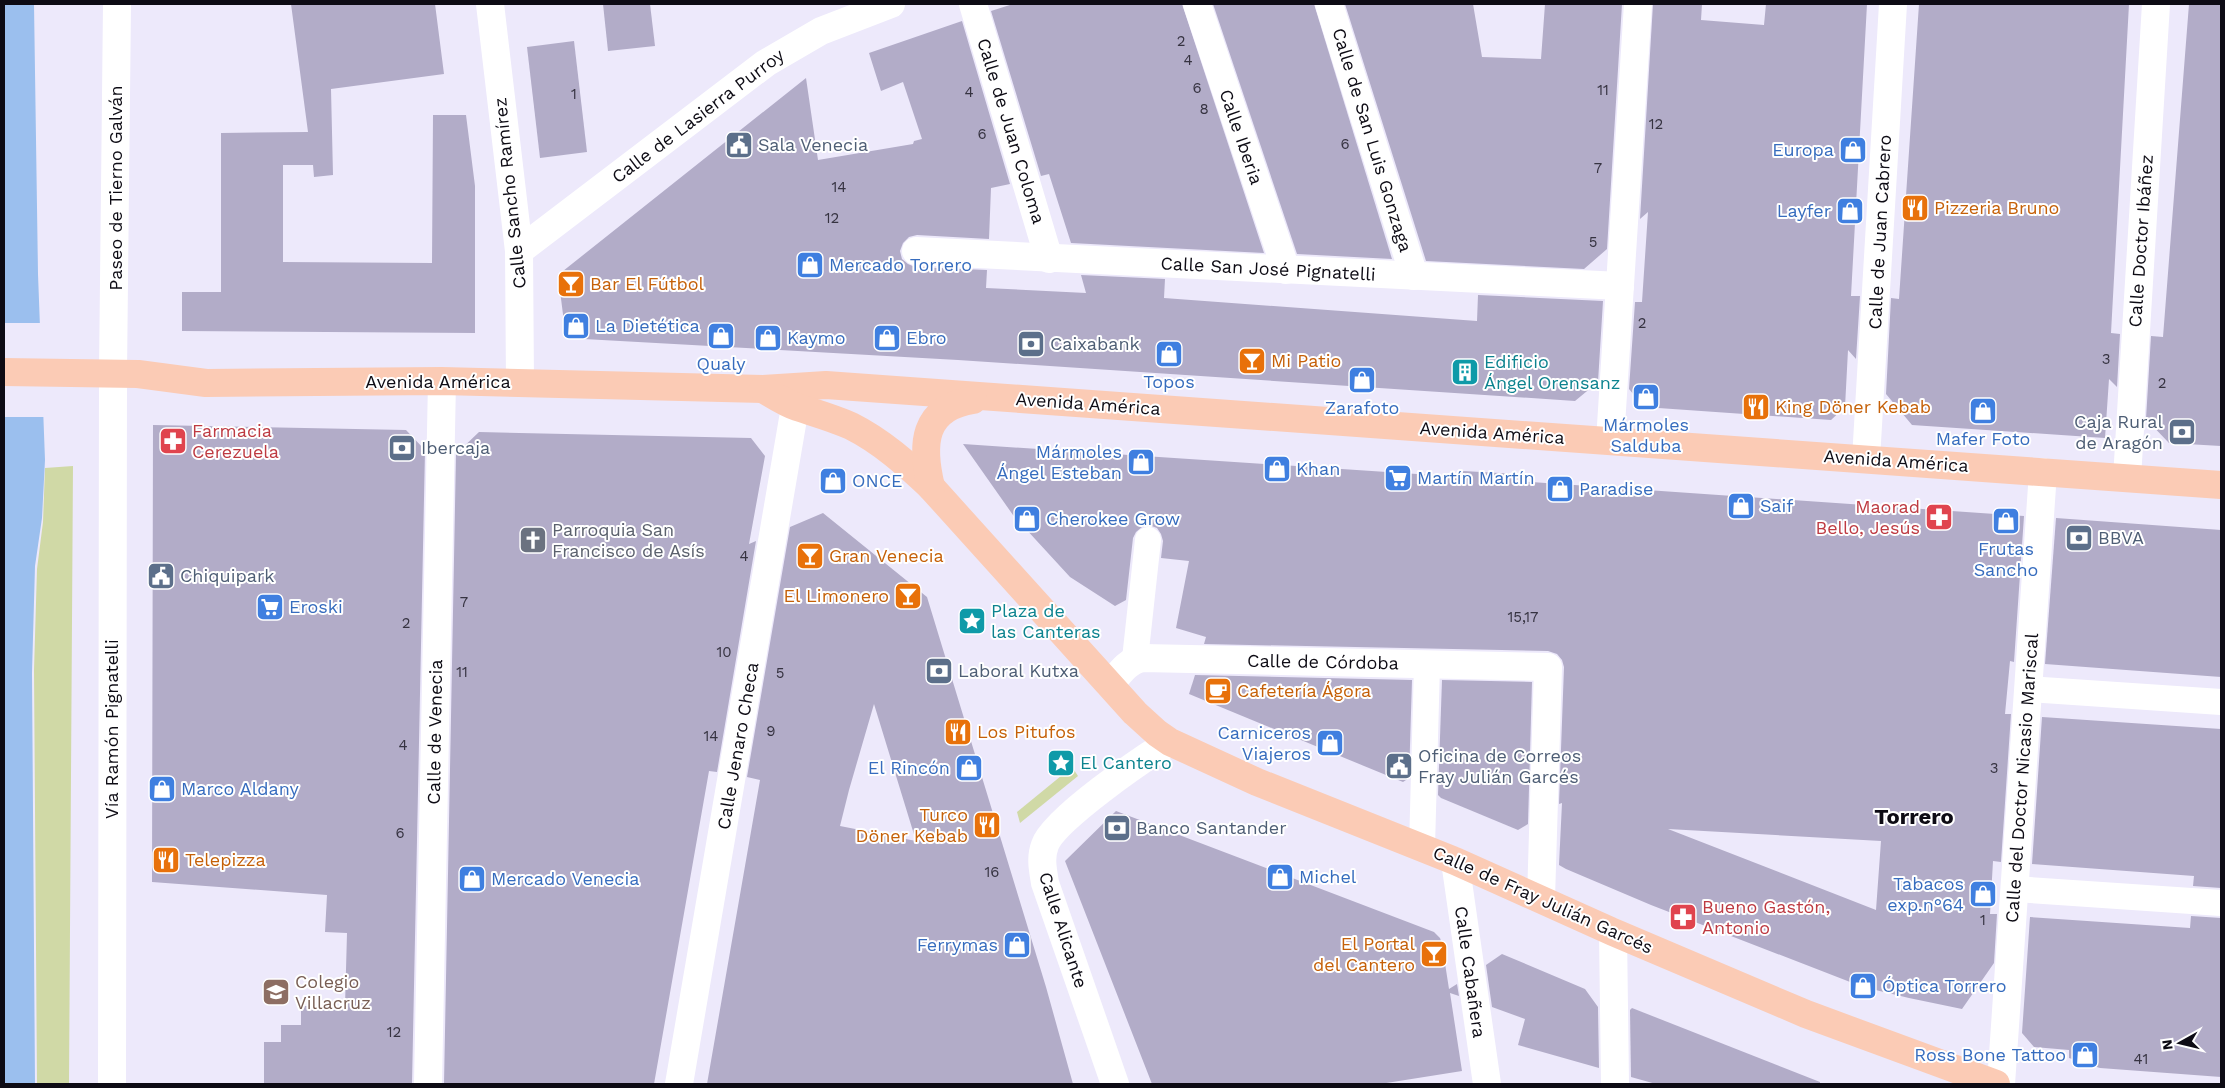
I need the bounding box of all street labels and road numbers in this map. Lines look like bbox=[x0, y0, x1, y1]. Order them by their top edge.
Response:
street label: Calle de San Luis Gonzaga bbox=[1328, 25, 1417, 254]
street label: Calle de Juan Coloma bbox=[973, 36, 1050, 226]
street label: Calle de Lasierra Purroy bbox=[607, 44, 788, 187]
street label: Paseo de Tierno Galván bbox=[105, 85, 126, 291]
street label: Calle Iberia bbox=[1215, 86, 1268, 187]
street label: Calle Sancho Ramírez bbox=[489, 96, 530, 290]
street label: Calle de Juan Cabrero bbox=[1864, 134, 1895, 330]
street label: Calle Doctor Ibáñez bbox=[2124, 154, 2157, 328]
street label: Calle San José Pignatelli bbox=[1160, 252, 1376, 285]
street label: Avenida América bbox=[365, 371, 511, 392]
street label: Avenida América bbox=[1015, 388, 1161, 419]
street label: Avenida América bbox=[1419, 417, 1565, 448]
street label: Avenida América bbox=[1823, 445, 1969, 476]
street label: Calle del Doctor Nicasio Mariscal bbox=[2001, 632, 2042, 924]
street label: Vía Ramón Pignatelli bbox=[101, 639, 122, 819]
street label: Calle de Córdoba bbox=[1247, 650, 1399, 673]
street label: Calle de Venecia bbox=[423, 659, 446, 805]
street label: Calle Jenaro Checa bbox=[712, 661, 763, 831]
street label: Calle de Fray Julián Garcés bbox=[1430, 841, 1656, 958]
street label: Calle Alicante bbox=[1035, 869, 1092, 991]
street label: Calle Cabañera bbox=[1451, 905, 1490, 1039]

